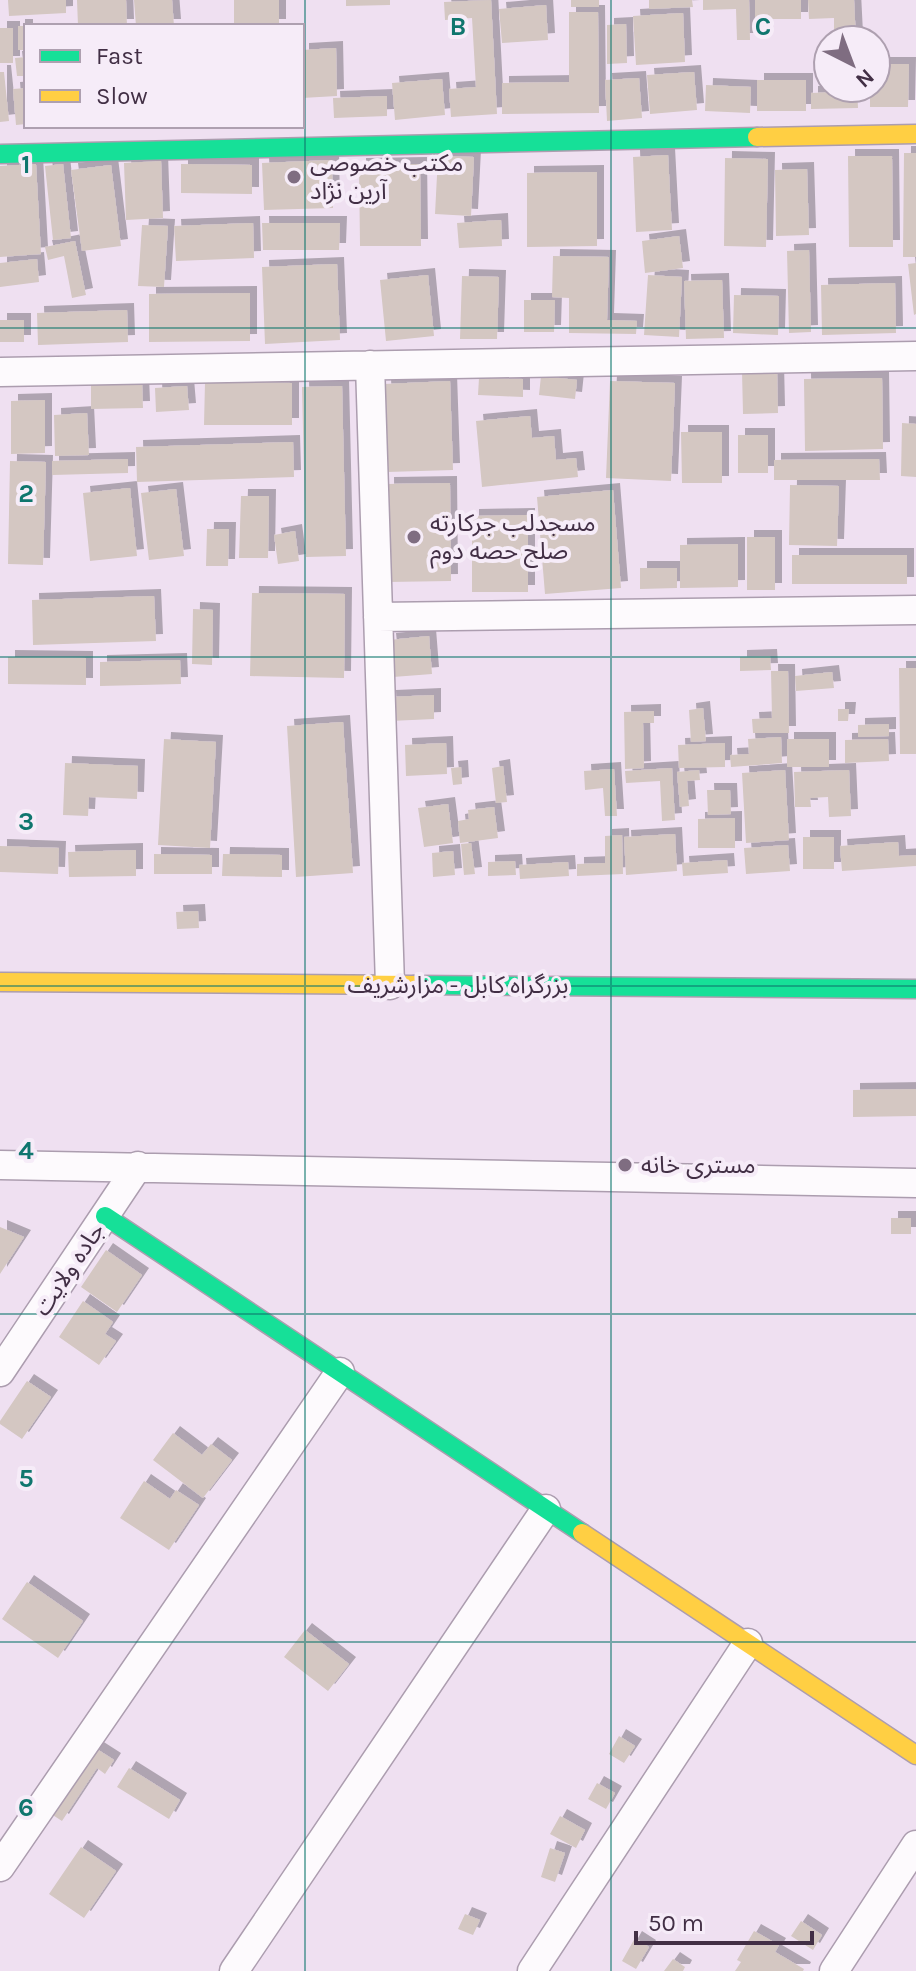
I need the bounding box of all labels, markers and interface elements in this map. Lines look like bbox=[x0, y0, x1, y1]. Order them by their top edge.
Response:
text: B bbox=[450, 11, 466, 42]
text: C bbox=[755, 11, 771, 42]
legend bbox=[24, 24, 304, 128]
north arrow bbox=[812, 24, 892, 104]
text: Fast bbox=[96, 42, 143, 70]
text: N bbox=[850, 63, 879, 93]
text: Slow bbox=[96, 82, 148, 110]
text: 1 bbox=[21, 149, 31, 180]
place label: مکتب خصوصی آرین نژاد bbox=[310, 149, 463, 205]
marker: مکتب خصوصی آرین نژاد bbox=[285, 168, 303, 186]
text: 2 bbox=[18, 478, 34, 509]
place label: مسجدلب جرکارته صلح حصه دوم bbox=[430, 509, 596, 569]
marker: مسجدلب جرکارته صلح حصه دوم bbox=[405, 528, 423, 546]
text: 3 bbox=[18, 806, 34, 837]
street label: بزرگراه کابل - مزارشریف bbox=[348, 971, 568, 999]
text: 4 bbox=[18, 1135, 34, 1166]
place label: مستری خانه bbox=[641, 1151, 756, 1179]
marker: مستری خانه bbox=[616, 1156, 634, 1174]
street label: جاده ولایت bbox=[28, 1217, 110, 1321]
text: 5 bbox=[18, 1463, 34, 1494]
text: 6 bbox=[18, 1792, 34, 1823]
scale bar bbox=[636, 1895, 812, 1945]
text: 50 m bbox=[648, 1909, 704, 1937]

